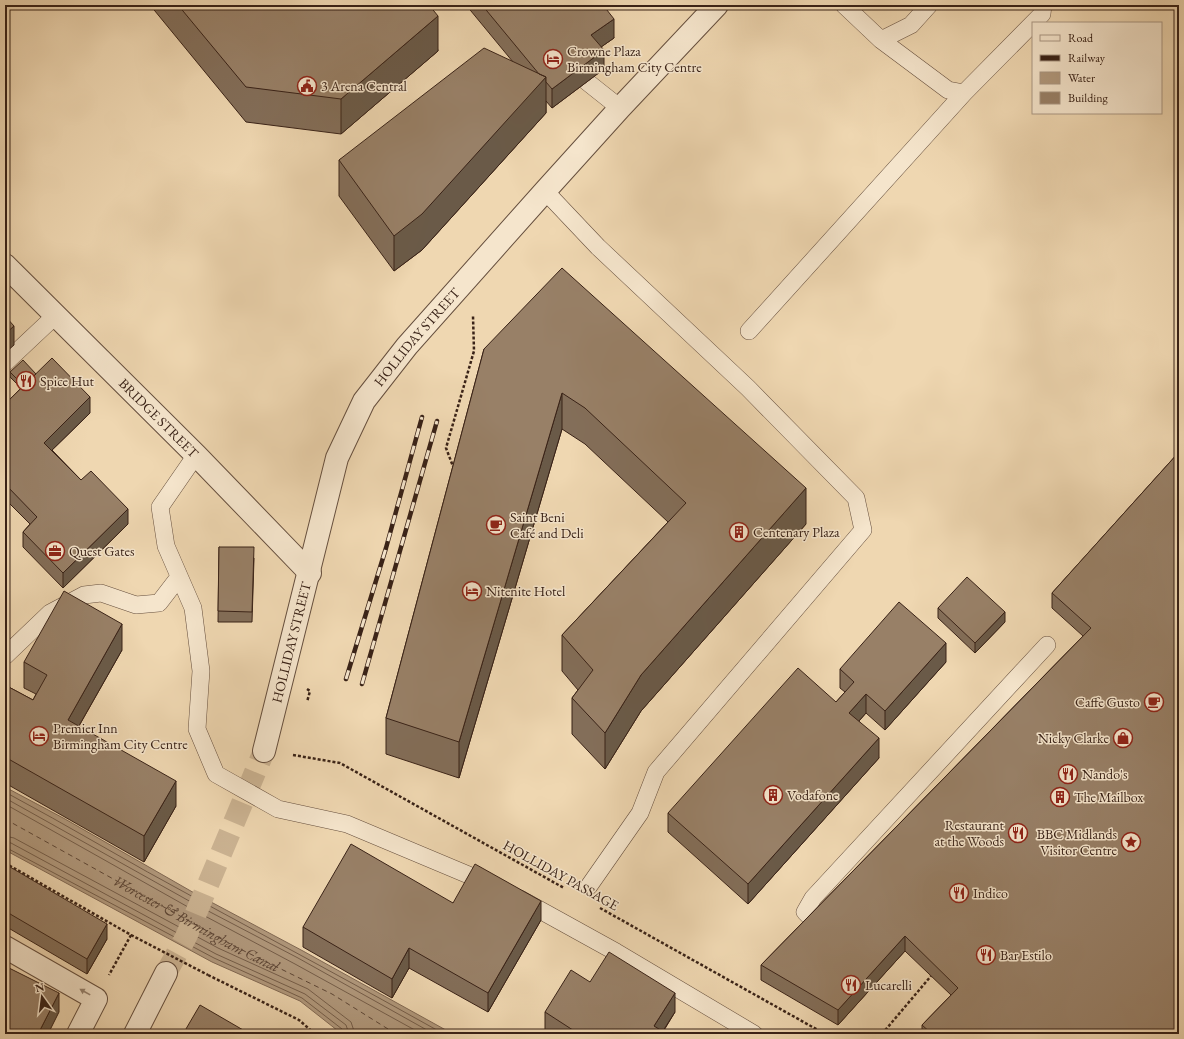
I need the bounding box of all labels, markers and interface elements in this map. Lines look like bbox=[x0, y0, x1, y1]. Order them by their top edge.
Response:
legend bbox=[1032, 22, 1162, 114]
text: Road bbox=[1068, 30, 1094, 46]
place label: Crowne Plaza Birmingham City Centre bbox=[567, 42, 702, 76]
hotel icon: Crowne Plaza Birmingham City Centre bbox=[542, 48, 564, 70]
text: Railway bbox=[1068, 50, 1106, 66]
text: Water bbox=[1068, 70, 1095, 86]
public building icon: 3 Arena Central bbox=[296, 75, 318, 97]
place label: 3 Arena Central bbox=[321, 77, 408, 95]
text: Building bbox=[1068, 90, 1109, 106]
street label: HOLLIDAY STREET bbox=[370, 283, 464, 390]
restaurant icon: Spice Hut bbox=[15, 370, 37, 392]
place label: Spice Hut bbox=[40, 372, 95, 390]
street label: BRIDGE STREET bbox=[115, 374, 203, 462]
place label: Saint Beni Café and Deli bbox=[510, 508, 584, 542]
cafe icon: Saint Beni Café and Deli bbox=[485, 514, 507, 536]
building icon: Centenary Plaza bbox=[728, 521, 750, 543]
place label: Centenary Plaza bbox=[753, 523, 840, 541]
office icon: Quest Gates bbox=[44, 540, 66, 562]
place label: Quest Gates bbox=[69, 542, 135, 560]
street label: HOLLIDAY STREET bbox=[267, 579, 315, 705]
hotel icon: Nitenite Hotel bbox=[461, 580, 483, 602]
place label: Nitenite Hotel bbox=[486, 582, 566, 600]
cafe icon: Caffe Gusto bbox=[1143, 691, 1165, 713]
place label: Caffe Gusto bbox=[1075, 693, 1140, 711]
place label: Premier Inn Birmingham City Centre bbox=[53, 719, 188, 753]
hotel icon: Premier Inn Birmingham City Centre bbox=[28, 725, 50, 747]
shop icon: Nicky Clarke bbox=[1112, 727, 1134, 749]
place label: Nicky Clarke bbox=[1038, 729, 1110, 747]
restaurant icon: Nando's bbox=[1057, 763, 1079, 785]
place label: Nando's bbox=[1082, 765, 1128, 783]
building icon: Vodafone bbox=[762, 784, 784, 806]
place label: Vodafone bbox=[787, 786, 839, 804]
building icon: The Mailbox bbox=[1049, 786, 1071, 808]
place label: The Mailbox bbox=[1074, 788, 1143, 806]
place label: Restaurant at the Woods bbox=[934, 816, 1005, 850]
restaurant icon: Restaurant at the Woods bbox=[1007, 822, 1029, 844]
place label: BBC Midlands Visitor Centre bbox=[1037, 825, 1118, 859]
place icon: BBC Midlands Visitor Centre bbox=[1120, 831, 1142, 853]
street label: HOLLIDAY PASSAGE bbox=[500, 836, 622, 914]
water label: Worcester & Birmingham Canal bbox=[110, 871, 283, 976]
restaurant icon: Indico bbox=[948, 882, 970, 904]
place label: Indico bbox=[973, 884, 1008, 902]
restaurant icon: Bar Estilo bbox=[975, 944, 997, 966]
place label: Bar Estilo bbox=[1000, 946, 1052, 964]
restaurant icon: Lucarelli bbox=[840, 974, 862, 996]
place label: Lucarelli bbox=[865, 976, 912, 994]
north arrow bbox=[22, 977, 62, 1017]
text: N bbox=[34, 979, 46, 995]
one-way arrow bbox=[79, 989, 90, 996]

